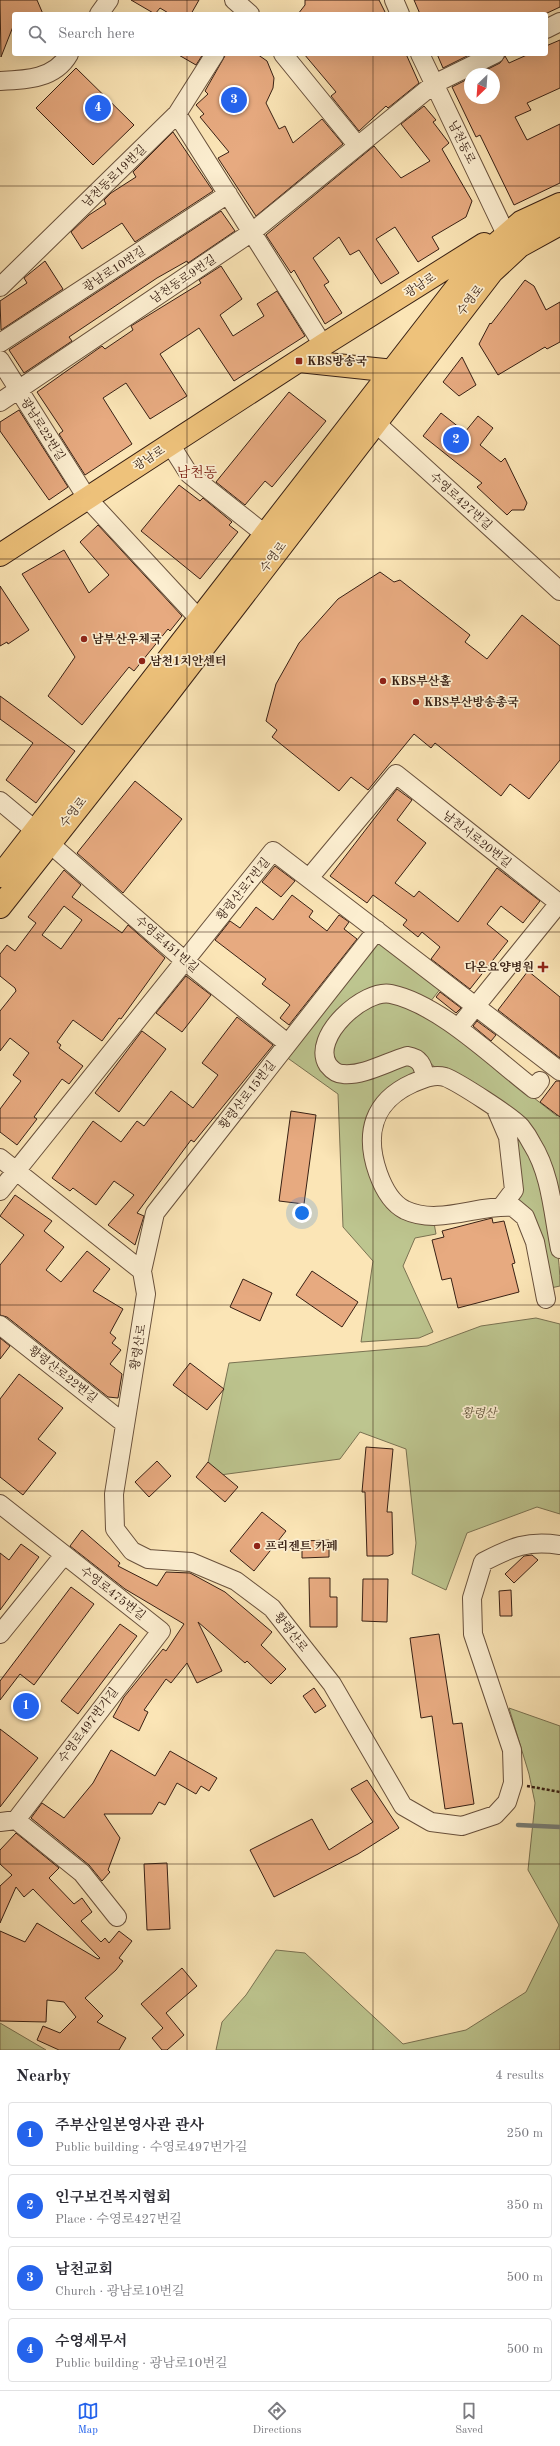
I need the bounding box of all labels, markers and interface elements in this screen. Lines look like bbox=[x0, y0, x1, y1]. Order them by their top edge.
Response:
search box bbox=[12, 12, 548, 56]
icon: search bbox=[26, 23, 48, 45]
text: Search here bbox=[58, 27, 135, 42]
north arrow bbox=[464, 68, 500, 104]
pin: 3 bbox=[221, 85, 247, 115]
pin: 4 bbox=[85, 93, 111, 123]
street label: 남천동로 bbox=[446, 119, 478, 166]
street label: 남천동로19번길 bbox=[80, 143, 149, 210]
street label: 광남로10번길 bbox=[81, 244, 148, 294]
street label: 남천동로9번길 bbox=[148, 253, 219, 306]
street label: 광남로 bbox=[402, 270, 439, 300]
street label: 수영로 bbox=[455, 282, 486, 318]
place label: KBS방송국 bbox=[307, 354, 367, 368]
marker: KBS방송국 bbox=[294, 356, 304, 366]
street label: 광남로22번길 bbox=[18, 395, 67, 463]
pin: 2 bbox=[443, 425, 469, 455]
street label: 광남로 bbox=[131, 443, 168, 473]
district label: 남천동 bbox=[177, 465, 218, 480]
street label: 수영로427번길 bbox=[427, 470, 494, 533]
street label: 수영로 bbox=[258, 539, 289, 575]
place label: 남부산우체국 bbox=[92, 632, 162, 646]
marker: 남부산우체국 bbox=[79, 634, 89, 644]
place label: 남천1치안센터 bbox=[150, 654, 227, 668]
marker: 남천1치안센터 bbox=[137, 656, 147, 666]
place label: KBS부산홀 bbox=[391, 674, 451, 688]
marker: KBS부산홀 bbox=[378, 676, 388, 686]
place label: KBS부산방송총국 bbox=[424, 695, 519, 709]
marker: KBS부산방송총국 bbox=[411, 697, 421, 707]
street label: 수영로 bbox=[57, 794, 90, 830]
street label: 남천서로20번길 bbox=[440, 809, 514, 870]
street label: 황령산로7번길 bbox=[213, 855, 273, 923]
street label: 수영로451번길 bbox=[133, 914, 201, 975]
place label: 다온요양병원 bbox=[464, 960, 534, 974]
marker: 다온요양병원 bbox=[537, 961, 549, 973]
street label: 황령산로15번길 bbox=[216, 1058, 278, 1132]
your location bbox=[292, 1203, 312, 1223]
street label: 황령산로 bbox=[127, 1323, 149, 1371]
street label: 황령산로22번길 bbox=[26, 1343, 100, 1405]
park label: 황령산 bbox=[462, 1406, 499, 1420]
place label: 프리젠트 카페 bbox=[265, 1539, 338, 1553]
marker: 프리젠트 카페 bbox=[252, 1541, 262, 1551]
street label: 수영로475번길 bbox=[78, 1564, 148, 1623]
street label: 황령산로 bbox=[271, 1609, 311, 1655]
street label: 수영로497번가길 bbox=[56, 1685, 121, 1765]
pin: 1 bbox=[13, 1691, 39, 1721]
text: Nearby bbox=[16, 2068, 71, 2085]
text: 4 results bbox=[495, 2069, 544, 2082]
text: 주부산일본영사관 관사 bbox=[55, 2119, 204, 2134]
text: 1 bbox=[26, 2127, 34, 2140]
text: 250 m bbox=[506, 2127, 543, 2140]
text: Public building · 수영로497번가길 bbox=[55, 2141, 248, 2154]
text: 인구보건복지협회 bbox=[55, 2191, 171, 2206]
text: 2 bbox=[26, 2199, 34, 2212]
text: 350 m bbox=[506, 2199, 543, 2212]
text: Place · 수영로427번길 bbox=[55, 2213, 182, 2226]
text: 남천교회 bbox=[55, 2263, 113, 2278]
text: 3 bbox=[26, 2271, 34, 2284]
text: 500 m bbox=[506, 2271, 543, 2284]
text: Church · 광남로10번길 bbox=[55, 2285, 185, 2298]
text: 수영세무서 bbox=[55, 2335, 127, 2350]
text: 4 bbox=[26, 2343, 34, 2356]
text: 500 m bbox=[506, 2343, 543, 2356]
text: Public building · 광남로10번길 bbox=[55, 2357, 228, 2370]
tab: Map bbox=[77, 2400, 99, 2438]
tab: Directions bbox=[253, 2400, 301, 2438]
tab: Saved bbox=[455, 2400, 483, 2438]

